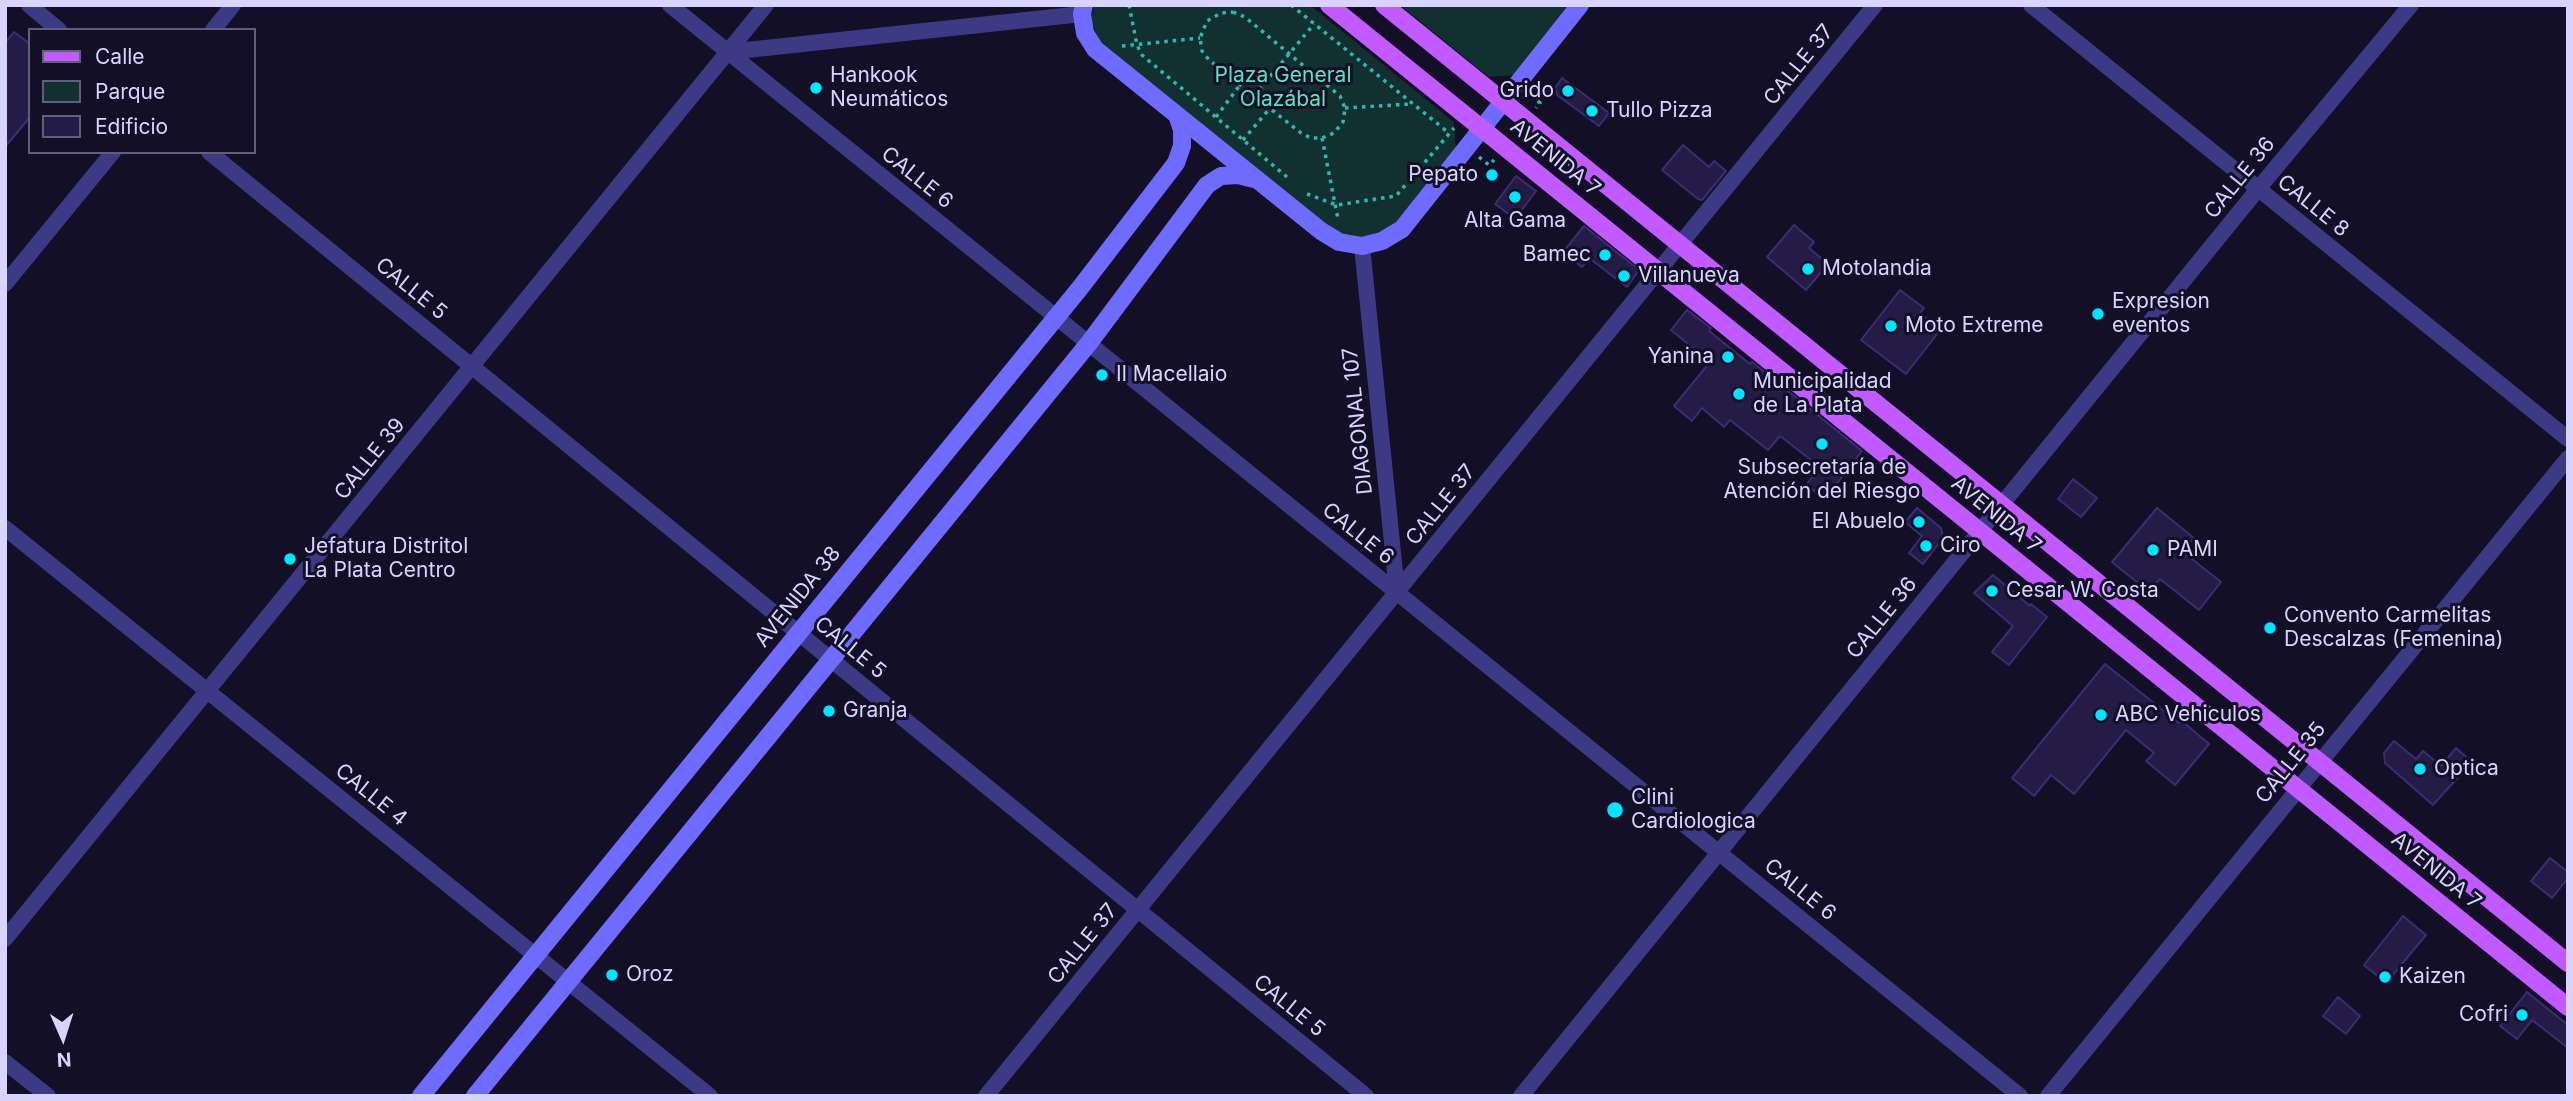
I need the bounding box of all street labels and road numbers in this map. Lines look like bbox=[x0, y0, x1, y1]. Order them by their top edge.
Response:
street label: CALLE 37 bbox=[1759, 20, 1839, 110]
street label: AVENIDA 7 bbox=[1505, 114, 1605, 202]
street label: CALLE 36 bbox=[2199, 132, 2281, 224]
street label: CALLE 6 bbox=[876, 142, 958, 214]
street label: CALLE 8 bbox=[2272, 170, 2354, 242]
street label: CALLE 5 bbox=[370, 253, 452, 325]
street label: DIAGONAL 107 bbox=[1338, 346, 1378, 496]
street label: CALLE 39 bbox=[329, 413, 411, 505]
street label: CALLE 37 bbox=[1401, 460, 1481, 550]
street label: AVENIDA 7 bbox=[1946, 471, 2046, 559]
street label: CALLE 6 bbox=[1317, 498, 1399, 570]
street label: AVENIDA 38 bbox=[750, 542, 846, 652]
street label: CALLE 36 bbox=[1841, 572, 1923, 664]
street label: CALLE 5 bbox=[809, 612, 891, 684]
street label: CALLE 35 bbox=[2251, 717, 2331, 809]
street label: CALLE 4 bbox=[330, 758, 412, 832]
street label: AVENIDA 7 bbox=[2386, 827, 2486, 915]
street label: CALLE 6 bbox=[1759, 854, 1841, 926]
street label: CALLE 37 bbox=[1043, 899, 1123, 989]
street label: CALLE 5 bbox=[1248, 970, 1330, 1042]

